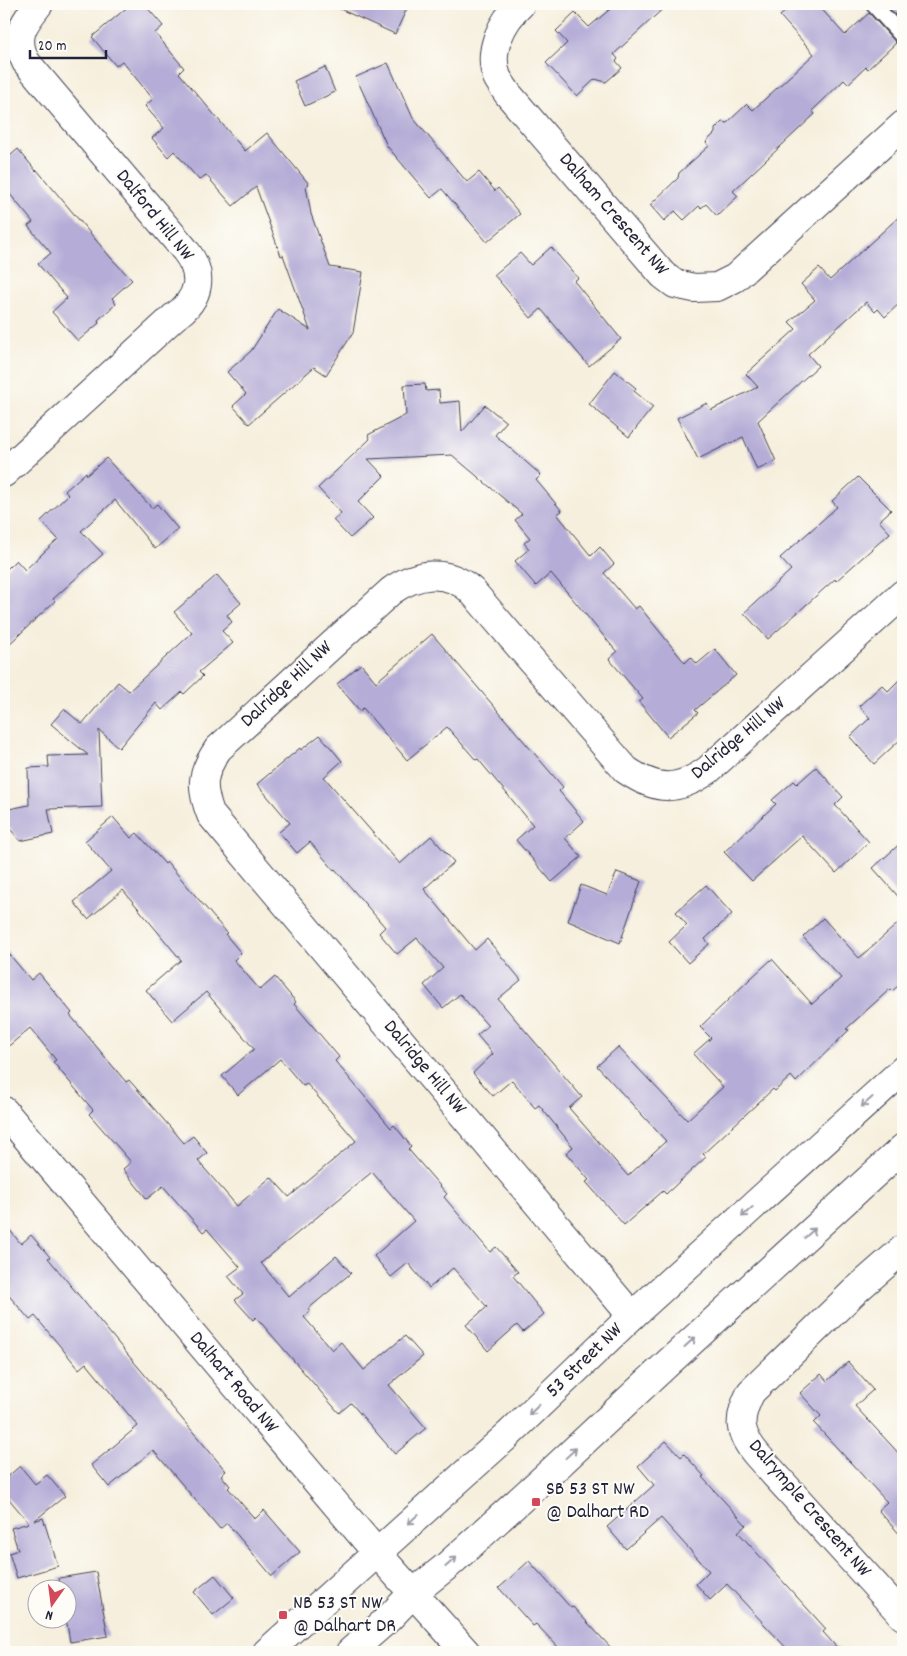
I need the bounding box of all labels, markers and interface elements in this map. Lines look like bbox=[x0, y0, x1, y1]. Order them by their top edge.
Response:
scale bar bbox=[30, 28, 106, 60]
text: 20 m bbox=[38, 36, 66, 58]
street label: Dalham Crescent NW bbox=[552, 147, 675, 283]
street label: Dalford Hill NW bbox=[108, 164, 200, 268]
street label: Dalridge Hill NW bbox=[235, 635, 339, 735]
street label: Dalridge Hill NW bbox=[685, 691, 793, 787]
street label: Dalridge Hill NW bbox=[376, 1014, 472, 1122]
one-way arrow bbox=[861, 1097, 874, 1108]
one-way arrow bbox=[740, 1206, 753, 1218]
one-way arrow bbox=[804, 1227, 817, 1239]
street label: 53 Street NW bbox=[540, 1317, 630, 1405]
street label: Dalhart Road NW bbox=[182, 1326, 284, 1441]
one-way arrow bbox=[684, 1336, 697, 1348]
one-way arrow bbox=[528, 1404, 540, 1416]
street label: Dalrymple Crescent NW bbox=[741, 1434, 877, 1585]
one-way arrow bbox=[565, 1447, 577, 1459]
place label: SB 53 ST NW @ Dalhart RD bbox=[546, 1476, 649, 1527]
marker: SB 53 ST NW @ Dalhart RD bbox=[530, 1496, 542, 1508]
one-way arrow bbox=[407, 1513, 420, 1525]
one-way arrow bbox=[444, 1556, 457, 1568]
north arrow bbox=[28, 1578, 78, 1628]
place label: NB 53 ST NW @ Dalhart DR bbox=[293, 1590, 396, 1641]
text: N bbox=[43, 1604, 55, 1625]
marker: NB 53 ST NW @ Dalhart DR bbox=[277, 1609, 289, 1621]

